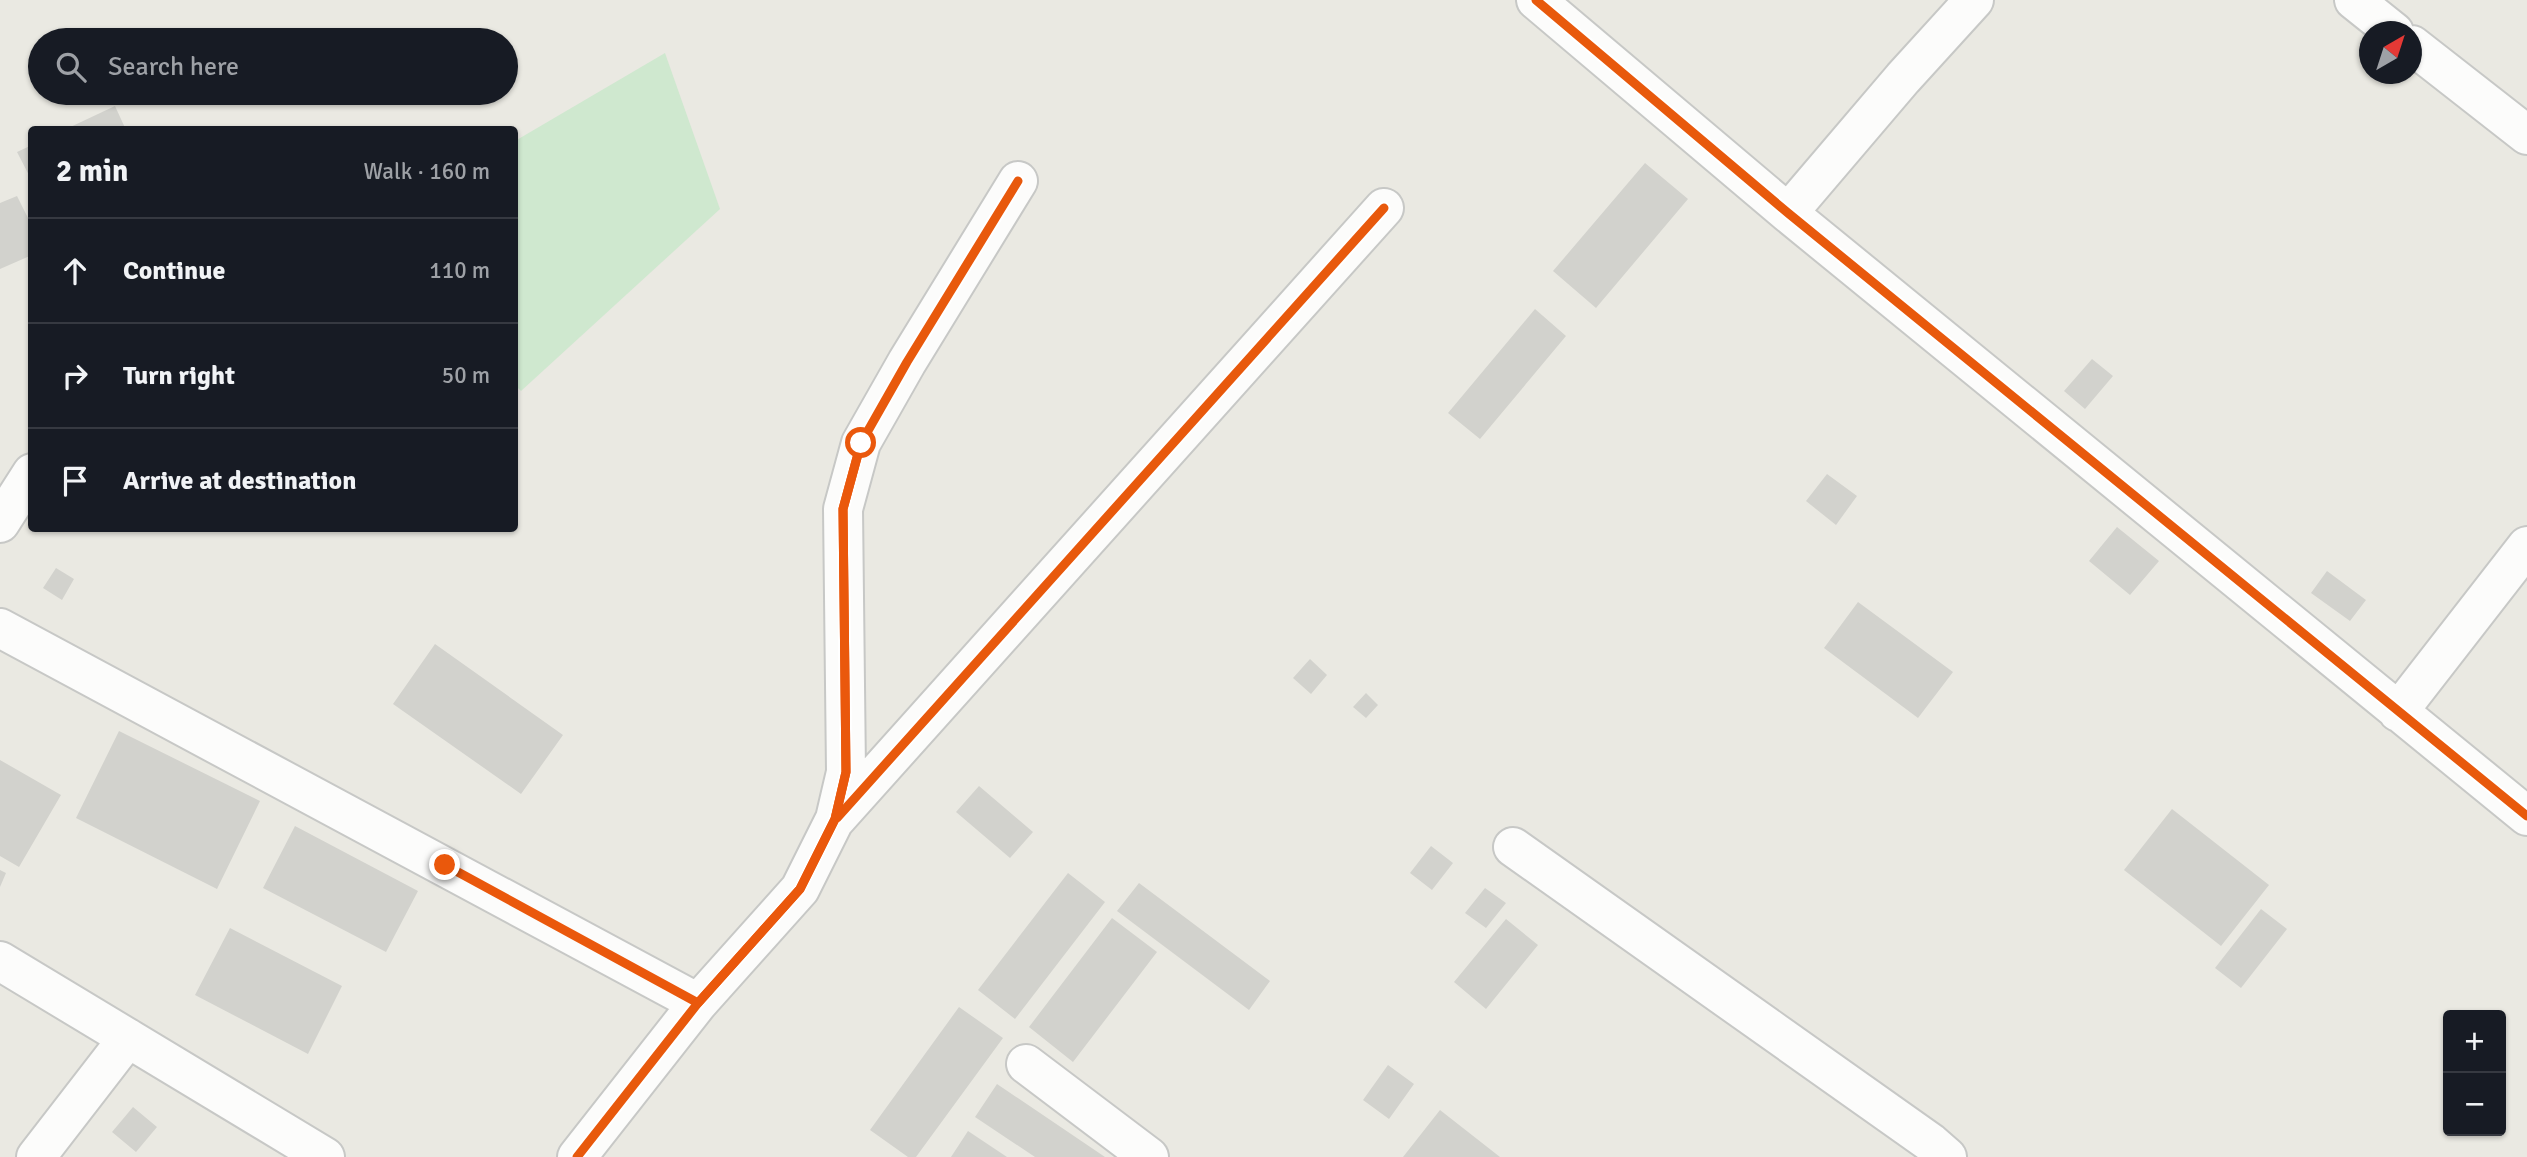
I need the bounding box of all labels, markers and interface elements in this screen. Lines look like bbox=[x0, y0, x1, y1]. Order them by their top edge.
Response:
north arrow bbox=[2359, 21, 2422, 84]
search box bbox=[28, 28, 518, 105]
icon: search bbox=[52, 48, 90, 86]
text: Search here bbox=[108, 51, 239, 83]
text: 2 min bbox=[56, 153, 128, 190]
text: Walk · 160 m bbox=[364, 157, 490, 186]
icon: ahead bbox=[56, 252, 94, 290]
text: Continue bbox=[123, 255, 225, 287]
text: 110 m bbox=[429, 256, 490, 285]
icon: right bbox=[56, 357, 94, 395]
text: Turn right bbox=[123, 360, 235, 392]
text: 50 m bbox=[442, 361, 490, 390]
route start bbox=[845, 427, 876, 458]
icon: arrive bbox=[56, 462, 94, 500]
text: Arrive at destination bbox=[123, 465, 356, 497]
route end bbox=[429, 849, 460, 880]
map controls bbox=[2443, 1010, 2506, 1136]
button: + bbox=[2443, 1010, 2506, 1073]
button: − bbox=[2443, 1073, 2506, 1136]

